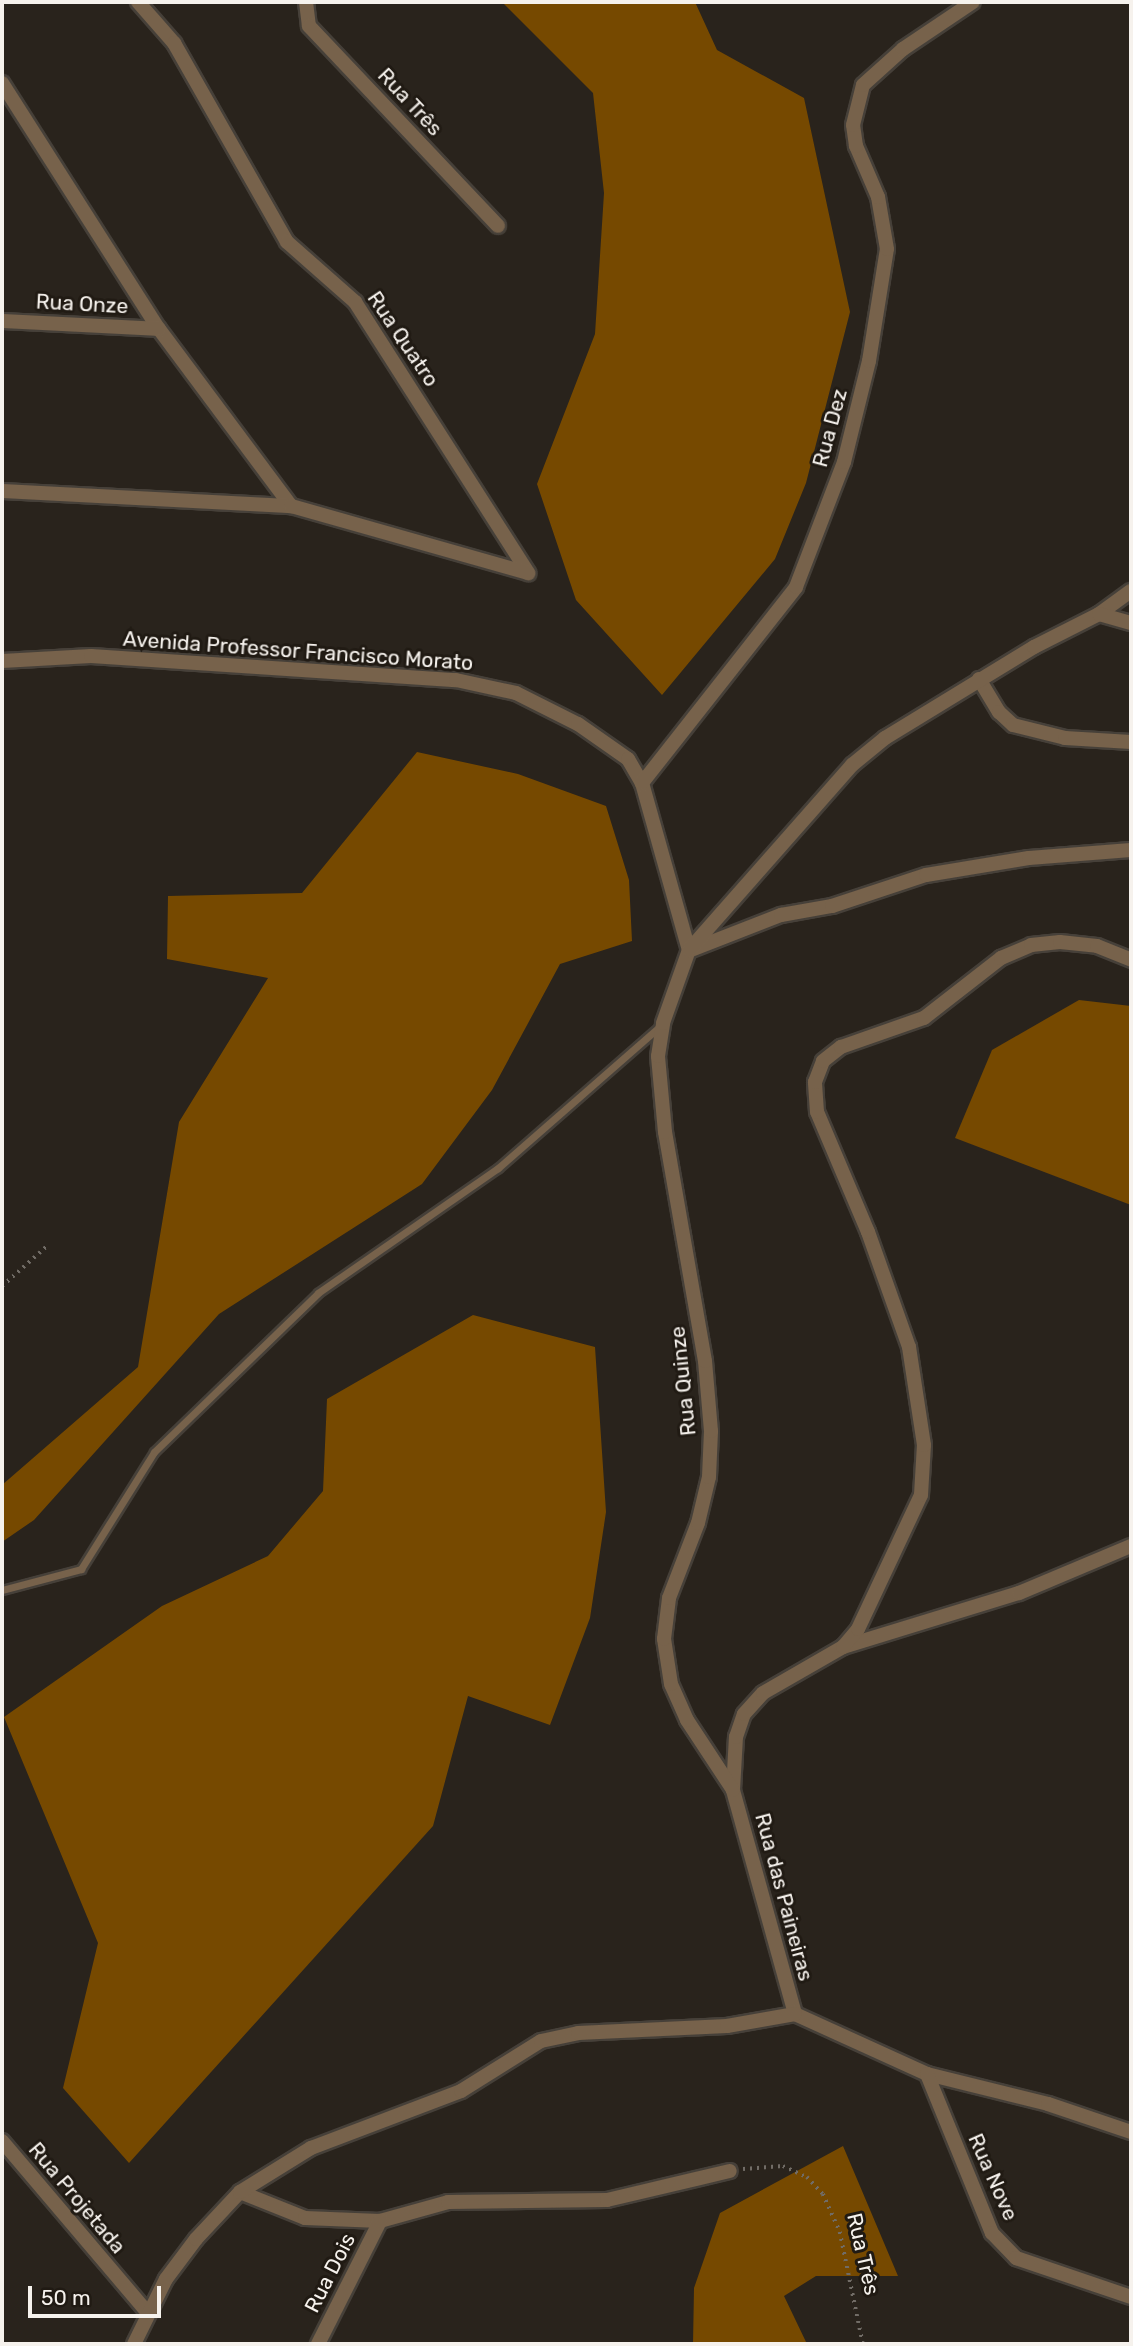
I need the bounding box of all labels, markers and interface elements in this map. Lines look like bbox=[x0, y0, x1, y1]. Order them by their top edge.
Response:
street label: Rua Três bbox=[372, 63, 448, 141]
street label: Rua Quatro bbox=[362, 287, 444, 391]
street label: Rua Onze bbox=[35, 289, 129, 319]
street label: Rua Dez bbox=[807, 386, 853, 470]
street label: Avenida Professor Francisco Morato bbox=[122, 626, 474, 676]
street label: Rua Quinze bbox=[665, 1325, 701, 1437]
street label: Rua das Paineiras bbox=[749, 1810, 819, 1984]
street label: Rua Nove bbox=[963, 2130, 1023, 2224]
street label: Rua Projetada bbox=[23, 2137, 131, 2259]
street label: Rua Três bbox=[841, 2210, 885, 2298]
street label: Rua Dois bbox=[299, 2229, 361, 2317]
scale bar bbox=[32, 2272, 164, 2316]
text: 50 m bbox=[41, 2285, 91, 2310]

